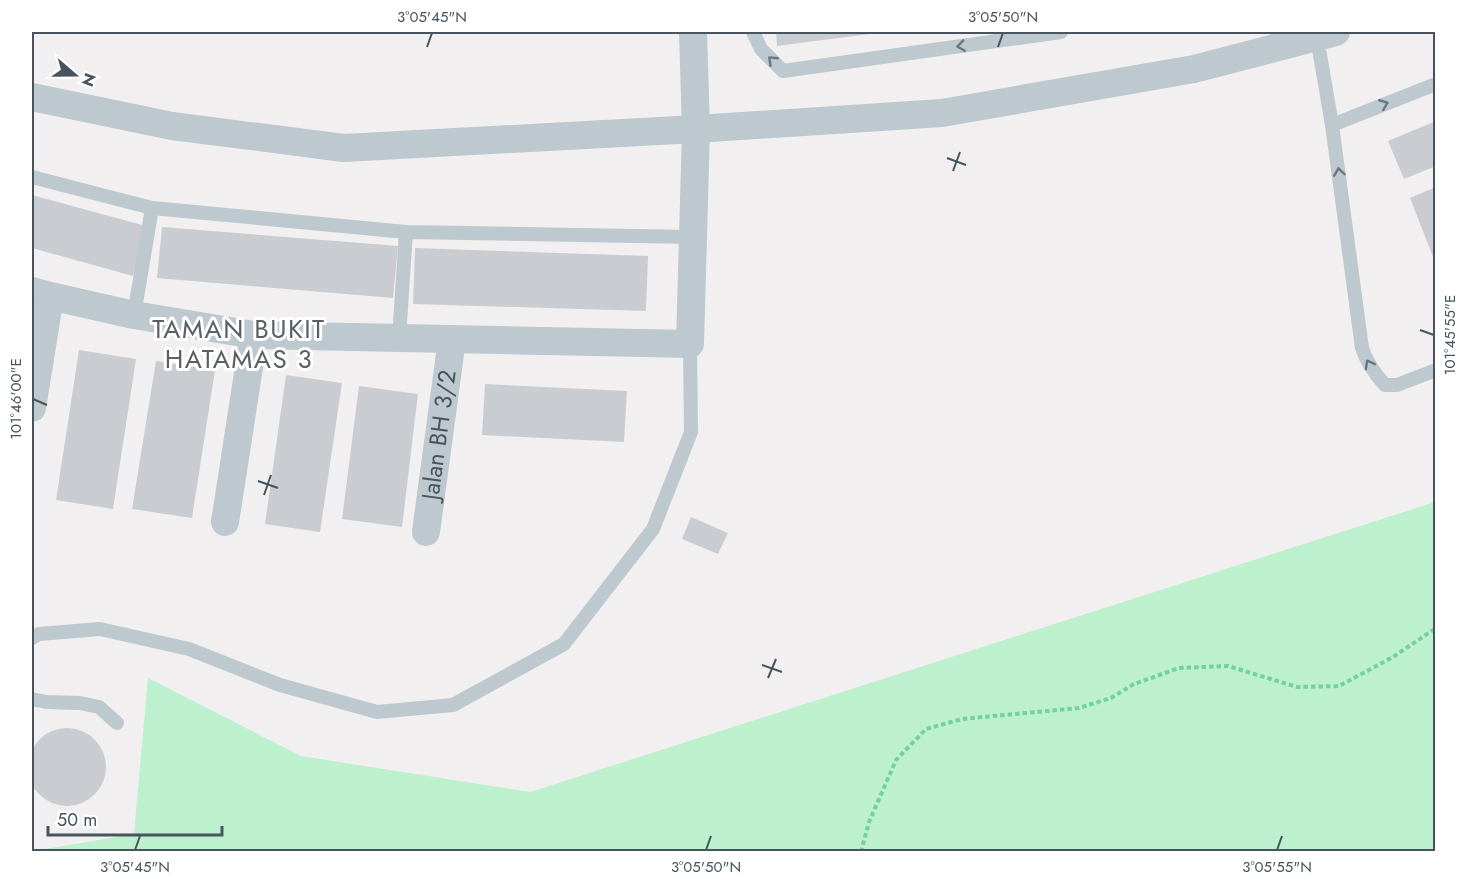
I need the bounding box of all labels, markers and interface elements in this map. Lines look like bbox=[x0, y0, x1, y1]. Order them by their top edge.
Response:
text: 3°05'45"N bbox=[397, 6, 467, 28]
text: 3°05'50"N bbox=[968, 6, 1038, 28]
one-way arrow bbox=[956, 39, 966, 51]
north arrow bbox=[45, 45, 105, 105]
one-way arrow bbox=[769, 56, 780, 67]
text: N bbox=[76, 70, 102, 90]
one-way arrow bbox=[1378, 99, 1389, 111]
one-way arrow bbox=[1333, 167, 1345, 177]
text: 101°45'55"E bbox=[1439, 295, 1461, 375]
district label: TAMAN BUKIT HATAMAS 3 bbox=[152, 310, 326, 378]
text: 101°46'00"E bbox=[5, 358, 27, 440]
one-way arrow bbox=[1365, 360, 1376, 370]
street label: Jalan BH 3/2 bbox=[412, 368, 465, 505]
scale bar bbox=[48, 799, 222, 837]
text: 50 m bbox=[57, 807, 97, 833]
text: 3°05'45"N bbox=[100, 856, 170, 878]
text: 3°05'50"N bbox=[671, 856, 741, 878]
text: 3°05'55"N bbox=[1242, 856, 1312, 878]

